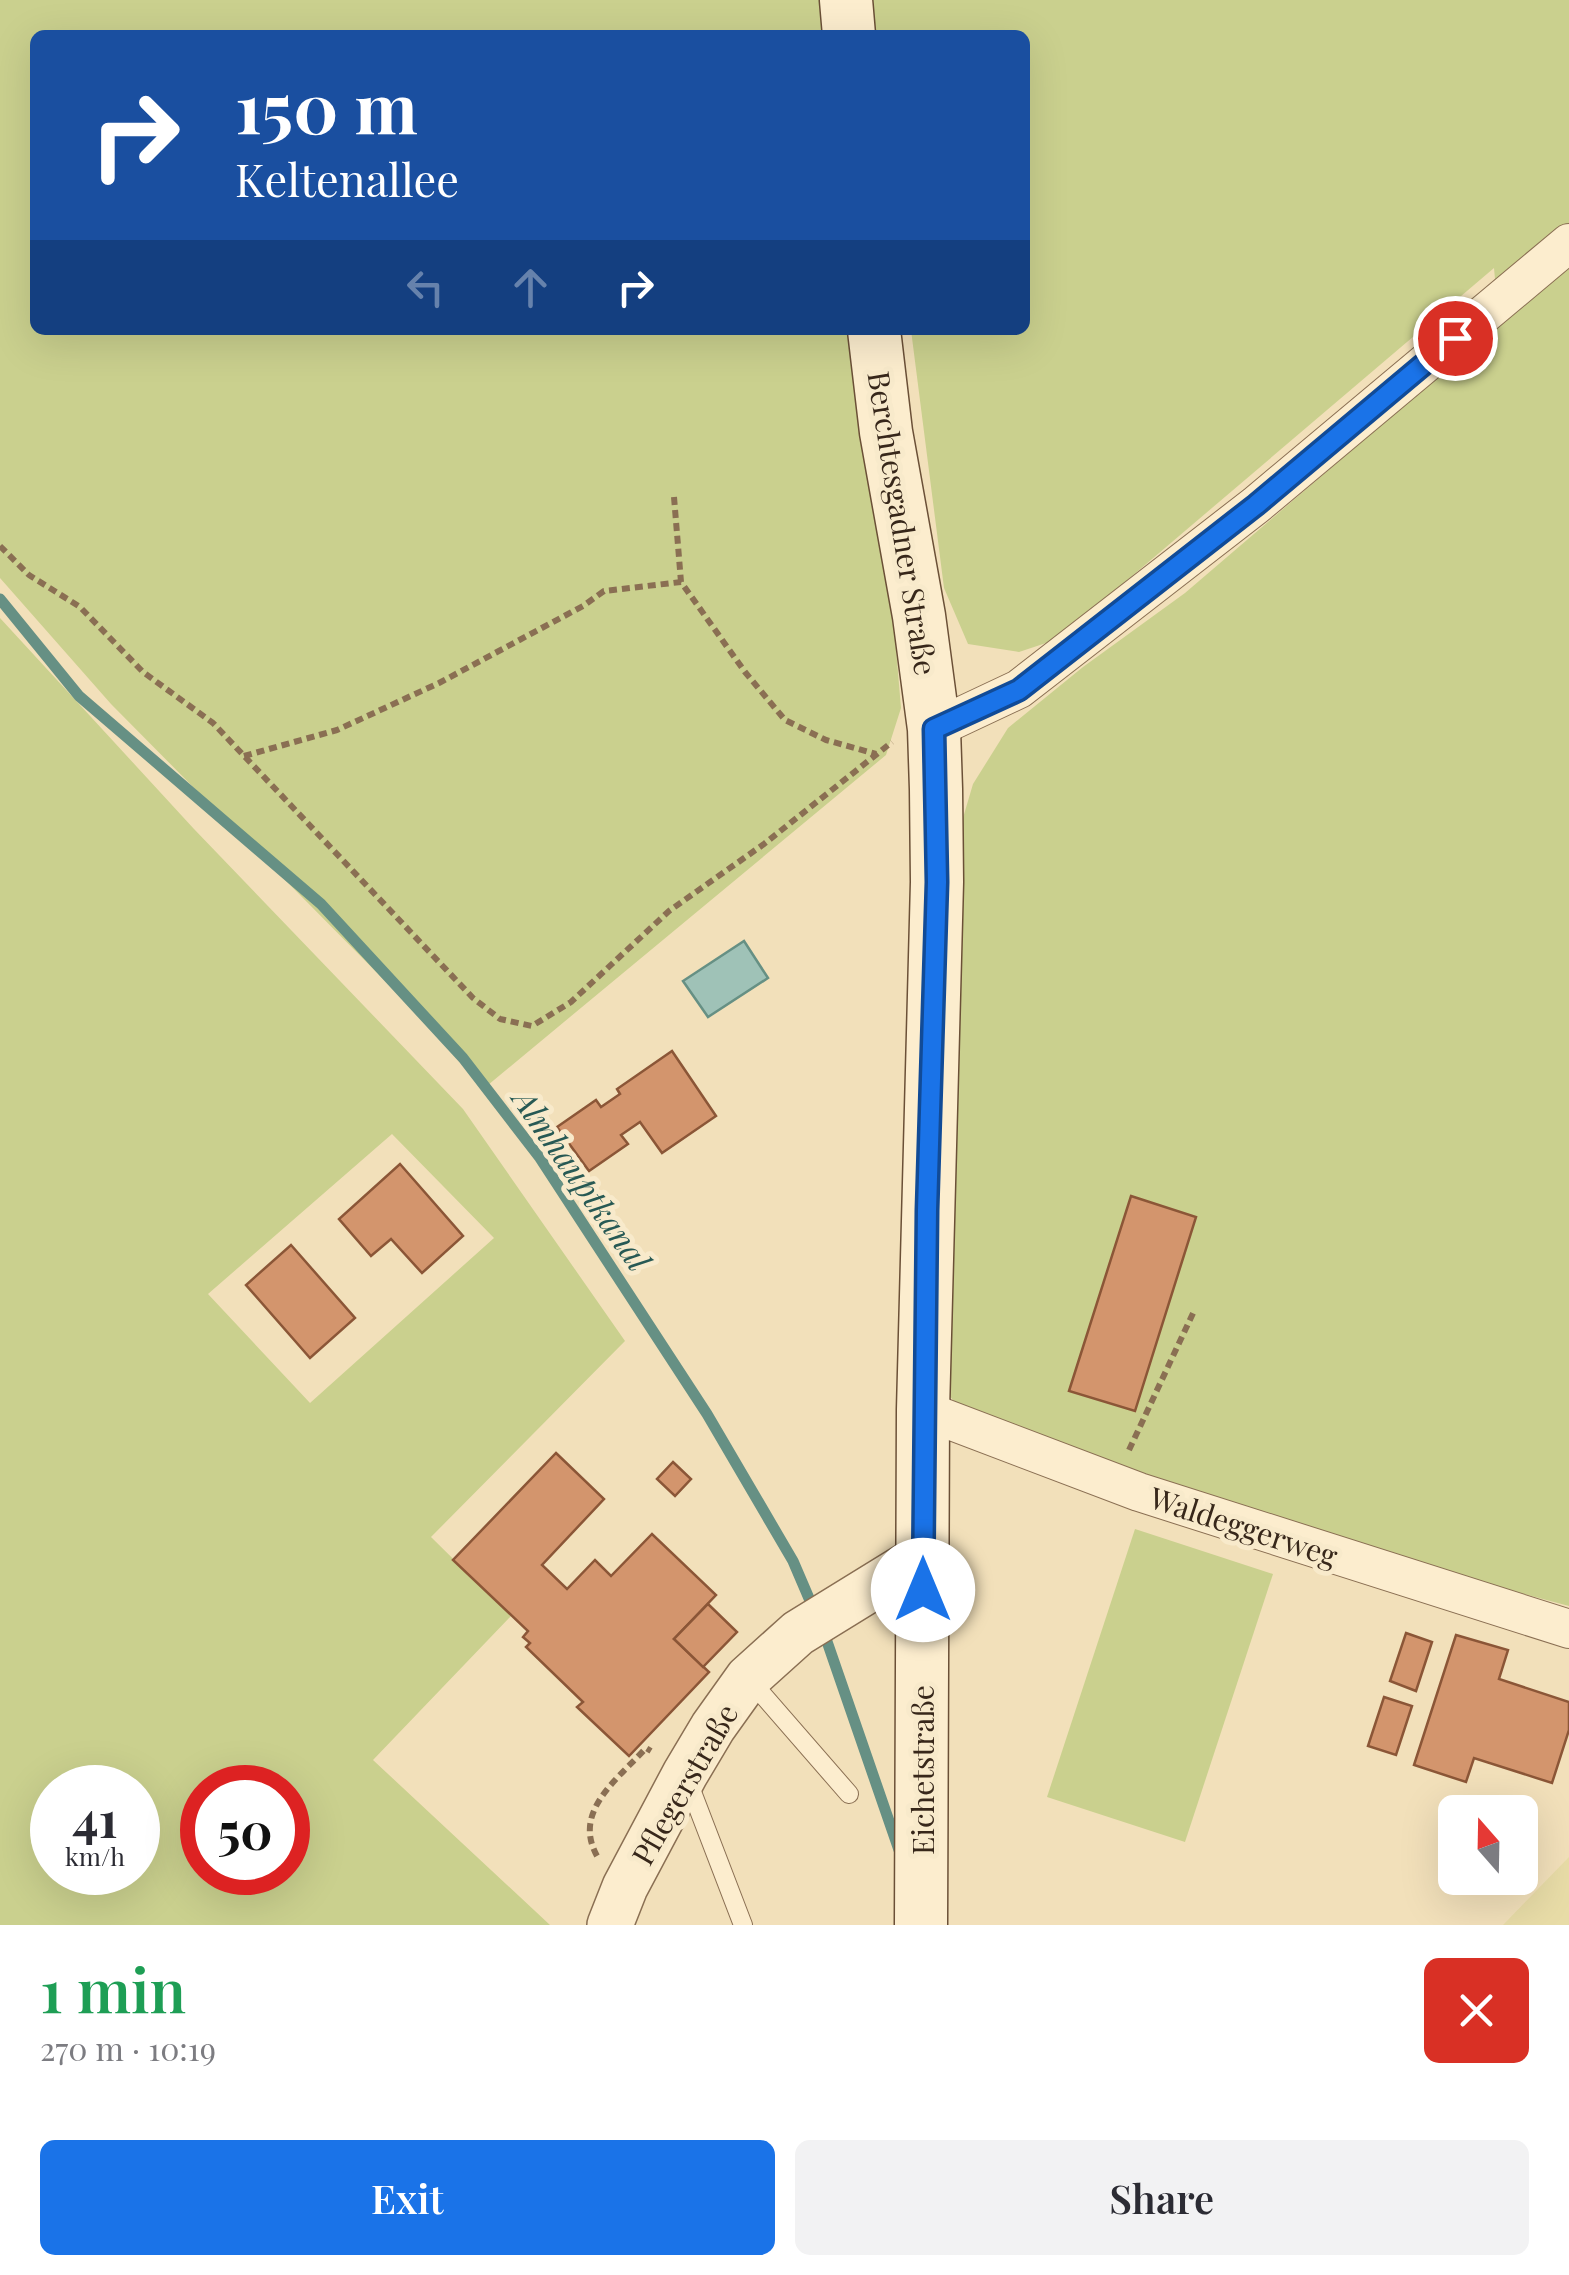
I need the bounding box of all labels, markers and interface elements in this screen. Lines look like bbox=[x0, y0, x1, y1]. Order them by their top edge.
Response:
text: 150 m bbox=[235, 58, 418, 152]
icon: right bbox=[70, 70, 200, 200]
text: Keltenallee bbox=[235, 148, 459, 208]
icon: left bbox=[398, 260, 453, 315]
icon: ahead bbox=[503, 260, 558, 315]
icon: right bbox=[608, 260, 663, 315]
pin bbox=[1413, 296, 1498, 381]
icon: arrive bbox=[1428, 311, 1483, 366]
street label: Berchtesgadner Straße bbox=[859, 368, 947, 678]
water label: Almhauptkanal bbox=[503, 1077, 662, 1279]
street label: Waldeggerweg bbox=[1144, 1477, 1343, 1575]
position arrow bbox=[871, 1538, 975, 1642]
street label: Eichetstraße bbox=[902, 1685, 942, 1855]
street label: Pflegerstraße bbox=[622, 1696, 746, 1872]
speed limit sign: 50 bbox=[180, 1765, 310, 1895]
text: 41 bbox=[72, 1784, 118, 1851]
north arrow bbox=[1438, 1795, 1538, 1895]
map controls bbox=[1438, 1795, 1538, 1895]
text: km/h bbox=[65, 1839, 125, 1872]
text: 1 min bbox=[40, 1948, 186, 2028]
button: close bbox=[1424, 1958, 1529, 2063]
text: 270 m · 10:19 bbox=[40, 2026, 216, 2069]
button: Exit bbox=[40, 2140, 775, 2255]
button: Share bbox=[795, 2140, 1529, 2255]

